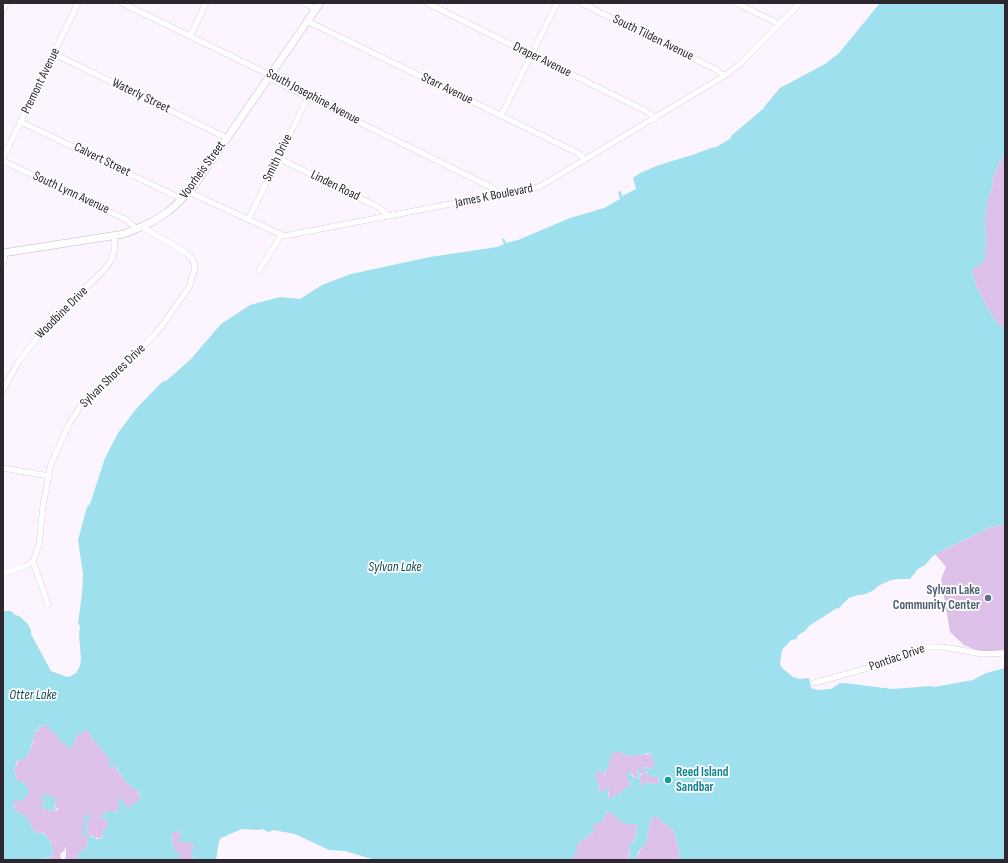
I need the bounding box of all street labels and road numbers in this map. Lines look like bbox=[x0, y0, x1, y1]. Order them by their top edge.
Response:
street label: South Tilden Avenue bbox=[610, 12, 696, 64]
street label: Draper Avenue bbox=[510, 39, 574, 81]
street label: Premont Avenue bbox=[18, 45, 64, 117]
street label: South Josephine Avenue bbox=[263, 66, 363, 128]
street label: Starr Avenue bbox=[419, 70, 475, 108]
street label: Waterly Street bbox=[109, 75, 173, 117]
street label: Smith Drive bbox=[260, 132, 296, 184]
street label: Voorheis Street bbox=[177, 138, 229, 202]
street label: Calvert Street bbox=[71, 140, 133, 180]
street label: Linden Road bbox=[308, 167, 362, 205]
street label: South Lynn Avenue bbox=[30, 168, 112, 218]
street label: James K Boulevard bbox=[454, 181, 534, 211]
street label: Woodbine Drive bbox=[33, 284, 91, 342]
street label: Sylvan Shores Drive bbox=[77, 341, 149, 411]
street label: Pontiac Drive bbox=[867, 641, 927, 675]

